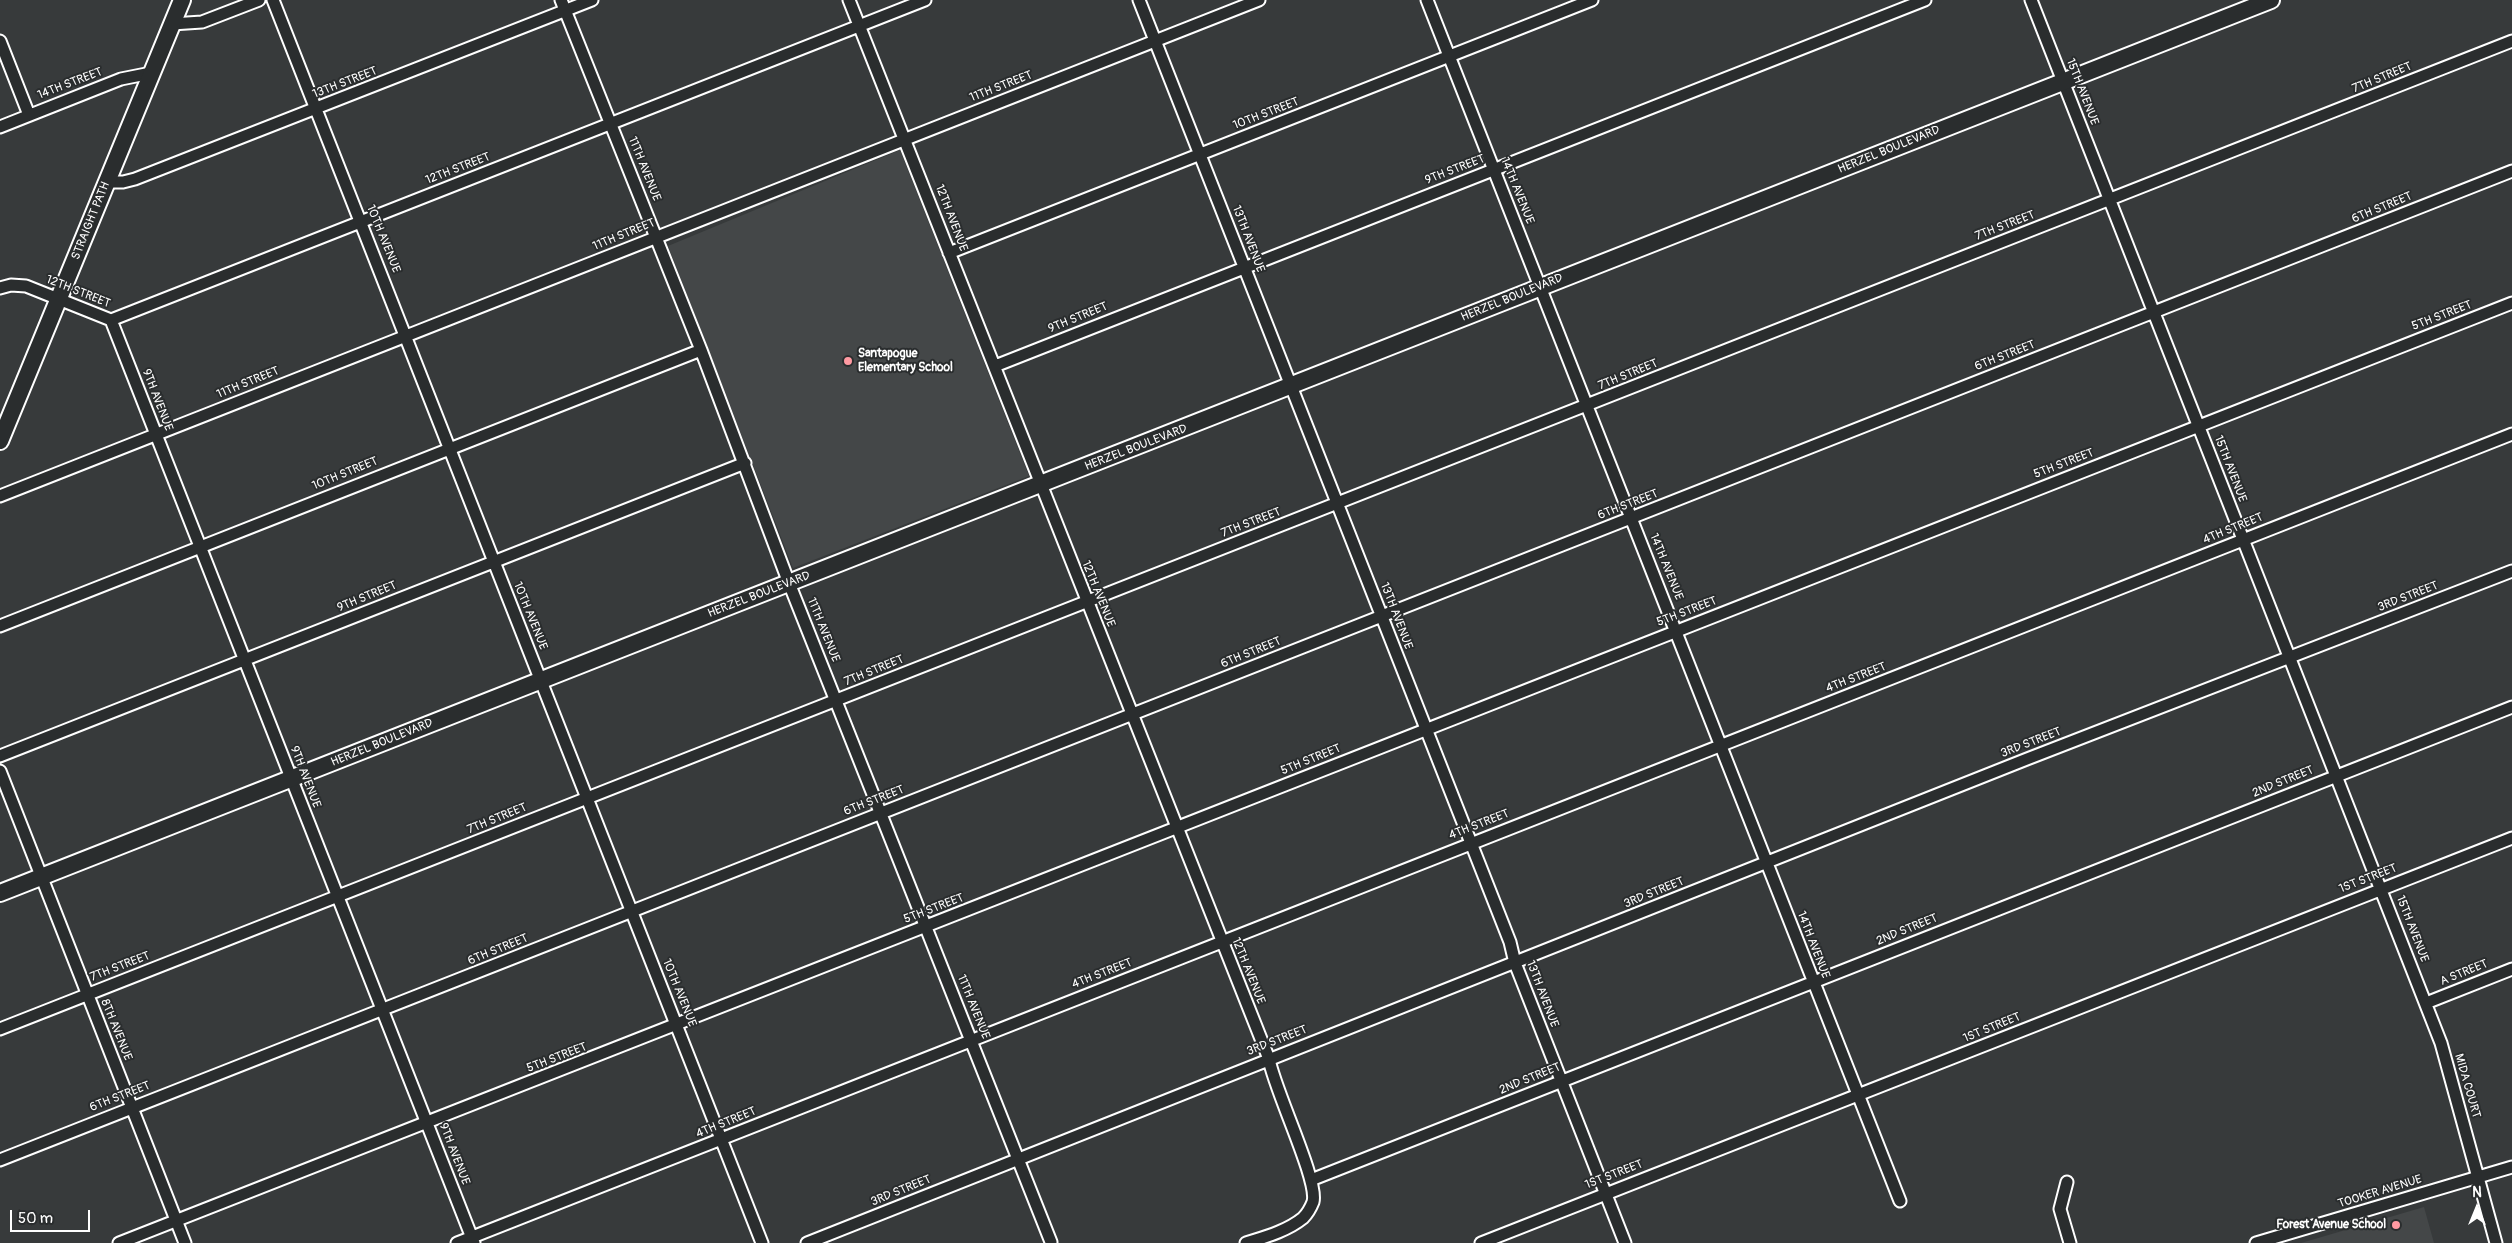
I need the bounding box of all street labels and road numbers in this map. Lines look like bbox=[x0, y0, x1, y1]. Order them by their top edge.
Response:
street label: 15TH AVENUE bbox=[2063, 57, 2101, 127]
street label: 7TH STREET bbox=[2350, 60, 2414, 96]
street label: 13TH STREET bbox=[311, 64, 379, 102]
street label: 14TH STREET bbox=[36, 65, 104, 103]
street label: 11TH STREET bbox=[968, 68, 1034, 106]
street label: 10TH STREET bbox=[1231, 95, 1301, 133]
street label: HERZEL BOULEVARD bbox=[1836, 123, 1942, 177]
street label: 11TH AVENUE bbox=[625, 135, 663, 203]
street label: 12TH STREET bbox=[424, 150, 492, 188]
street label: 9TH STREET bbox=[1423, 152, 1487, 188]
street label: 14TH AVENUE bbox=[1497, 156, 1537, 226]
street label: STRAIGHT PATH bbox=[69, 180, 113, 262]
street label: 12TH AVENUE bbox=[932, 183, 970, 253]
street label: 6TH STREET bbox=[2350, 189, 2414, 227]
street label: 10TH AVENUE bbox=[363, 203, 403, 275]
street label: 13TH AVENUE bbox=[1229, 204, 1267, 274]
street label: 7TH STREET bbox=[1973, 208, 2037, 244]
street label: 11TH STREET bbox=[591, 216, 657, 254]
street label: HERZEL BOULEVARD bbox=[1459, 271, 1565, 325]
street label: 12TH STREET bbox=[44, 273, 112, 311]
street label: 5TH STREET bbox=[2410, 298, 2474, 334]
street label: 9TH STREET bbox=[1046, 300, 1110, 336]
street label: 6TH STREET bbox=[1973, 338, 2037, 374]
street label: 7TH STREET bbox=[1596, 357, 1660, 393]
street label: 11TH STREET bbox=[215, 364, 281, 402]
street label: 9TH AVENUE bbox=[139, 367, 175, 433]
street label: HERZEL BOULEVARD bbox=[1083, 422, 1189, 474]
street label: 15TH AVENUE bbox=[2211, 434, 2249, 504]
street label: 5TH STREET bbox=[2032, 446, 2096, 482]
street label: 10TH STREET bbox=[310, 454, 380, 494]
street label: 6TH STREET bbox=[1596, 487, 1660, 523]
street label: 7TH STREET bbox=[1219, 505, 1283, 541]
street label: 4TH STREET bbox=[2201, 510, 2265, 548]
street label: 14TH AVENUE bbox=[1646, 532, 1686, 602]
street label: 12TH AVENUE bbox=[1078, 559, 1118, 629]
street label: HERZEL BOULEVARD bbox=[706, 569, 812, 621]
street label: 9TH STREET bbox=[335, 579, 399, 615]
street label: 3RD STREET bbox=[2376, 579, 2440, 615]
street label: 10TH AVENUE bbox=[510, 580, 550, 652]
street label: 13TH AVENUE bbox=[1377, 581, 1415, 651]
street label: 5TH STREET bbox=[1655, 594, 1719, 630]
street label: 11TH AVENUE bbox=[804, 596, 842, 664]
street label: 6TH STREET bbox=[1219, 634, 1283, 672]
street label: 7TH STREET bbox=[842, 653, 906, 689]
street label: 4TH STREET bbox=[1824, 660, 1888, 696]
street label: HERZEL BOULEVARD bbox=[329, 716, 435, 770]
street label: 3RD STREET bbox=[1999, 725, 2063, 761]
street label: 5TH STREET bbox=[1279, 742, 1343, 778]
street label: 9TH AVENUE bbox=[287, 744, 323, 810]
street label: 2ND STREET bbox=[2250, 763, 2316, 801]
street label: 6TH STREET bbox=[842, 783, 906, 819]
street label: 7TH STREET bbox=[465, 801, 529, 837]
street label: 4TH STREET bbox=[1447, 807, 1511, 843]
street label: 1ST STREET bbox=[2337, 861, 2399, 897]
street label: 3RD STREET bbox=[1622, 874, 1686, 912]
street label: 5TH STREET bbox=[902, 891, 966, 927]
street label: 15TH AVENUE bbox=[2393, 894, 2431, 964]
street label: 14TH AVENUE bbox=[1794, 909, 1832, 981]
street label: 2ND STREET bbox=[1874, 911, 1940, 949]
street label: 6TH STREET bbox=[466, 931, 530, 969]
street label: 12TH AVENUE bbox=[1228, 936, 1268, 1006]
street label: 7TH STREET bbox=[88, 949, 152, 985]
street label: 4TH STREET bbox=[1070, 956, 1134, 992]
street label: 10TH AVENUE bbox=[659, 957, 699, 1029]
street label: A STREET bbox=[2438, 957, 2490, 989]
street label: 13TH AVENUE bbox=[1523, 959, 1561, 1029]
street label: 11TH AVENUE bbox=[954, 973, 992, 1041]
street label: 8TH AVENUE bbox=[97, 997, 135, 1063]
street label: 1ST STREET bbox=[1961, 1010, 2023, 1046]
street label: 3RD STREET bbox=[1245, 1023, 1309, 1059]
street label: 5TH STREET bbox=[525, 1040, 589, 1076]
street label: MIDA COURT bbox=[2451, 1052, 2483, 1120]
street label: 2ND STREET bbox=[1497, 1060, 1563, 1098]
street label: 6TH STREET bbox=[88, 1079, 152, 1115]
street label: 4TH STREET bbox=[694, 1104, 758, 1142]
street label: 9TH AVENUE bbox=[436, 1121, 472, 1187]
street label: 1ST STREET bbox=[1583, 1157, 1645, 1193]
street label: 3RD STREET bbox=[869, 1172, 933, 1210]
street label: TOOKER AVENUE bbox=[2336, 1172, 2424, 1212]

